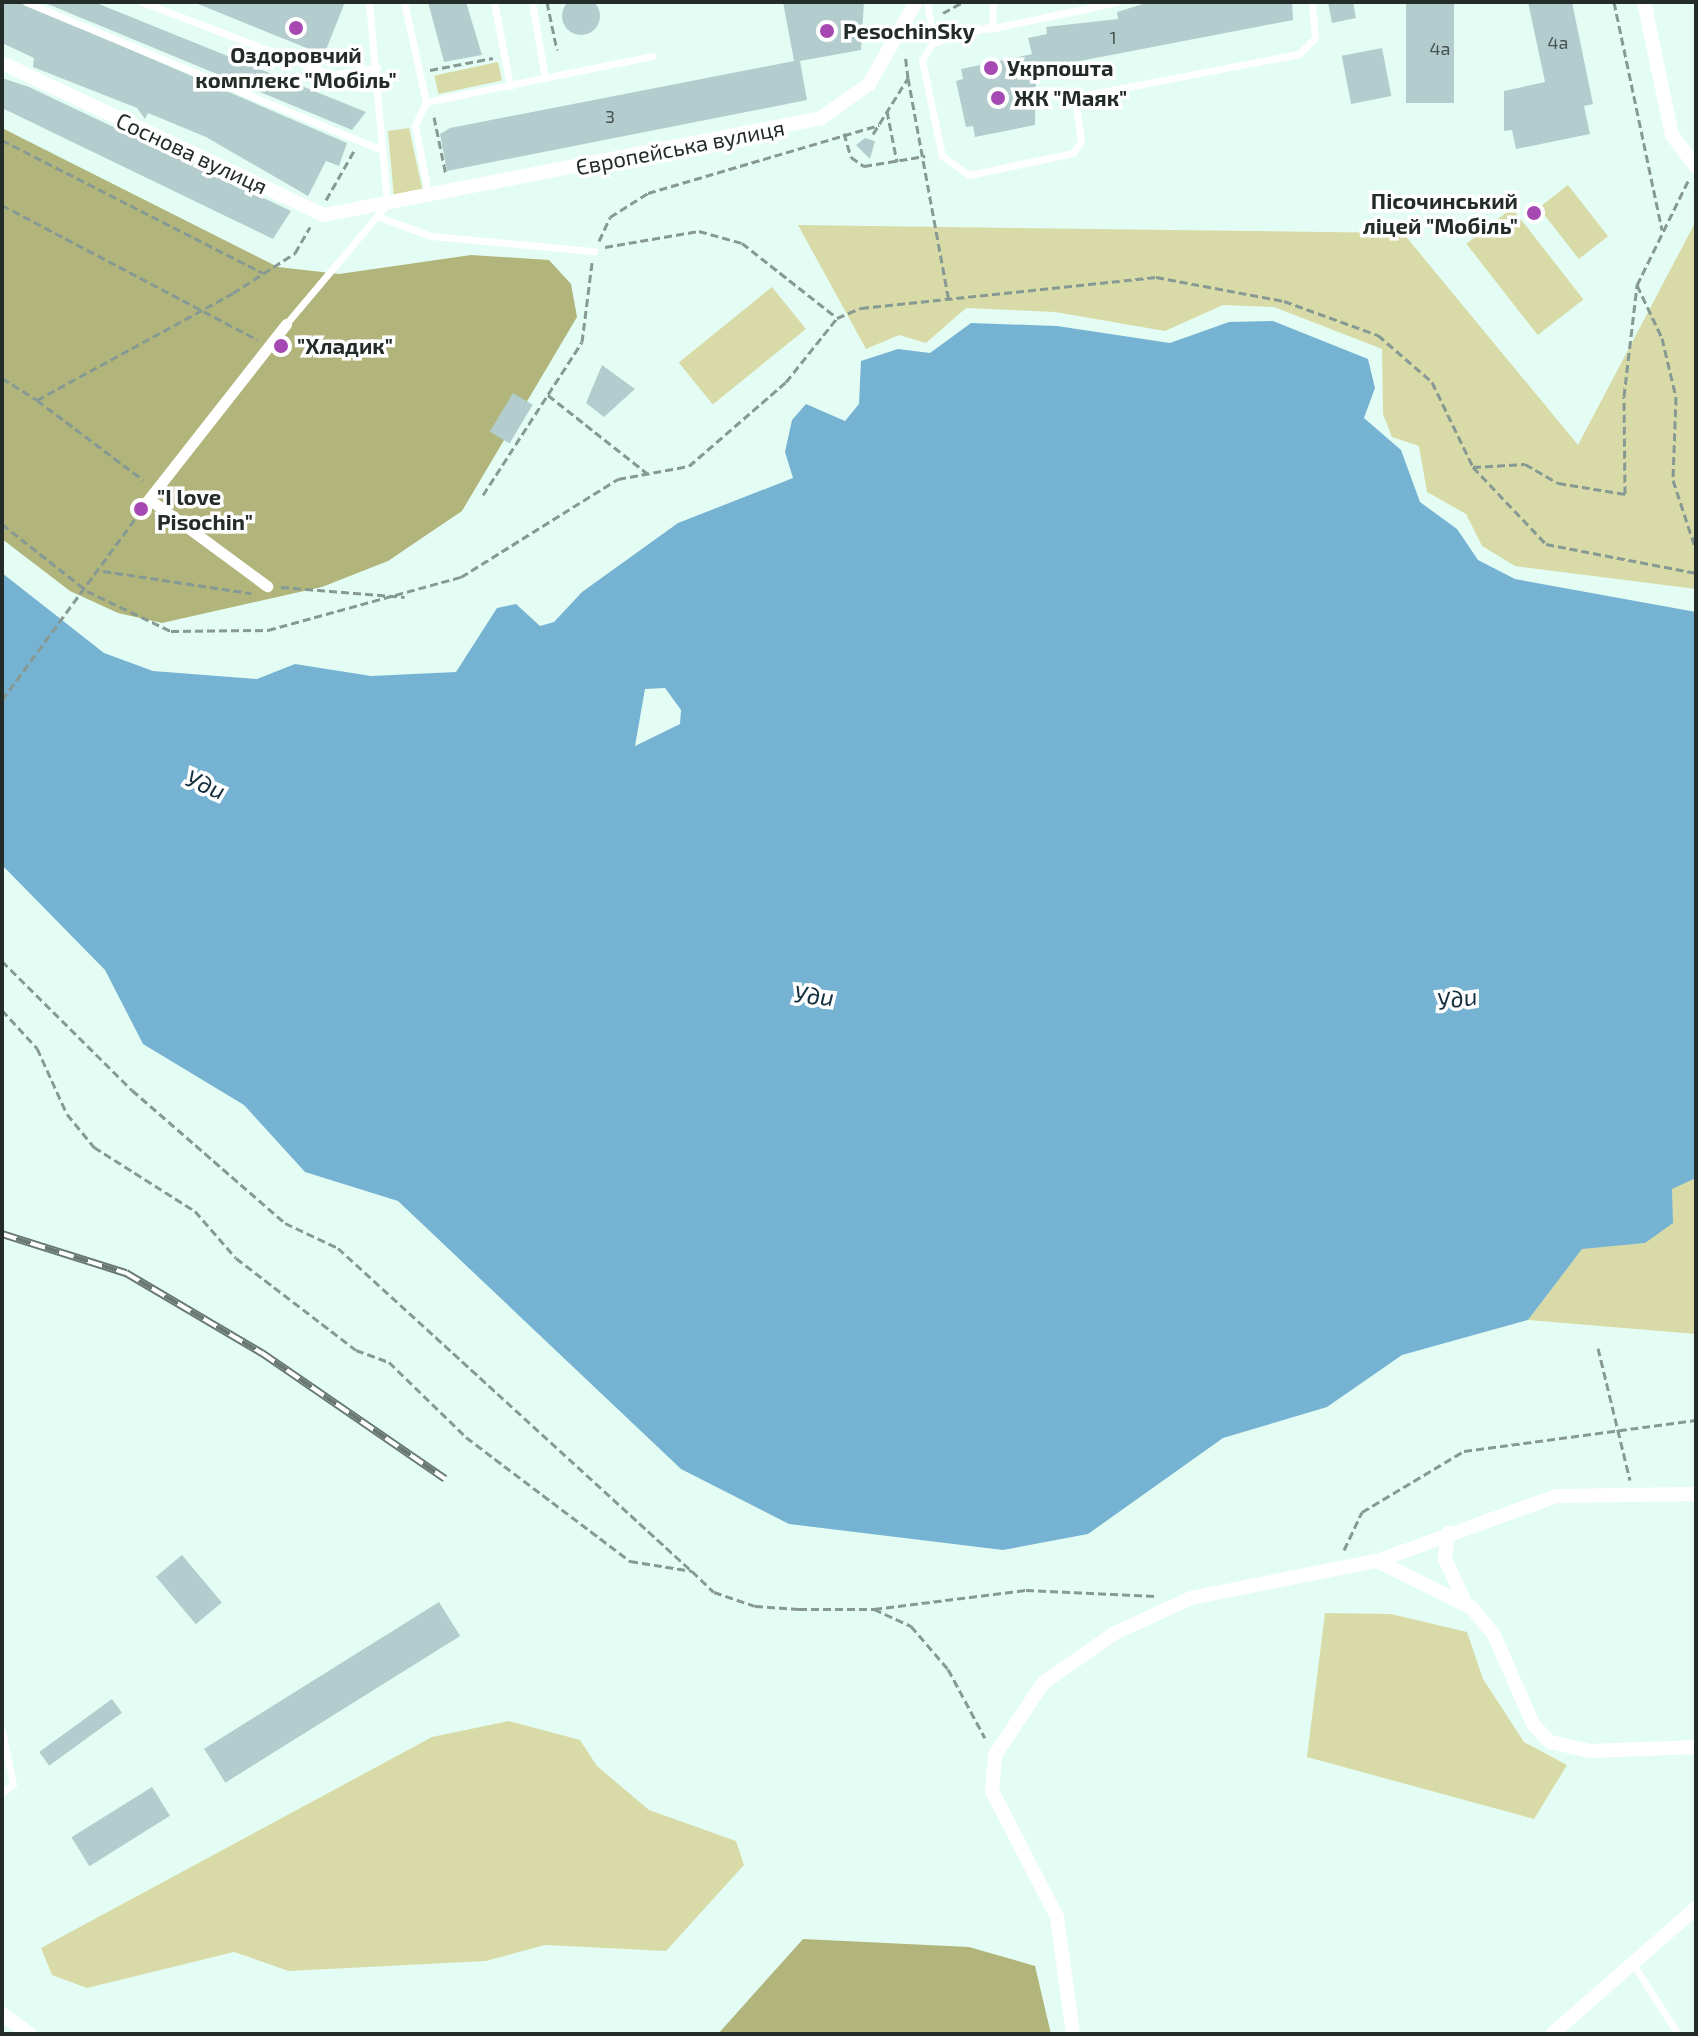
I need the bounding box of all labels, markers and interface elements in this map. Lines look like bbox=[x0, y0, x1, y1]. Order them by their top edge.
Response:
place label: PesochinSky bbox=[843, 18, 975, 44]
marker: Оздоровчий комплекс "Мобіль" bbox=[287, 19, 305, 37]
marker: PesochinSky bbox=[818, 22, 836, 40]
house number: 1 bbox=[1109, 26, 1117, 48]
house number: 4а bbox=[1547, 31, 1569, 53]
house number: 4а bbox=[1429, 37, 1451, 59]
place label: Оздоровчий комплекс "Мобіль" bbox=[195, 41, 397, 92]
place label: Укрпошта bbox=[1007, 55, 1114, 81]
marker: Укрпошта bbox=[982, 59, 1000, 77]
place label: ЖК "Маяк" bbox=[1014, 85, 1128, 111]
marker: ЖК "Маяк" bbox=[989, 89, 1007, 107]
house number: 3 bbox=[605, 105, 615, 127]
street label: Соснова вулиця bbox=[112, 106, 272, 200]
street label: Європейська вулиця bbox=[573, 114, 787, 180]
place label: Пісочинський ліцей "Мобіль" bbox=[1362, 187, 1518, 238]
marker: Пісочинський ліцей "Мобіль" bbox=[1525, 204, 1543, 222]
place label: "Хладик" bbox=[297, 333, 393, 359]
marker: "Хладик" bbox=[272, 337, 290, 355]
place label: "I love Pisochin" bbox=[157, 483, 253, 534]
marker: "I love Pisochin" bbox=[132, 500, 150, 518]
water label: Уди bbox=[182, 763, 230, 805]
water label: Уди bbox=[792, 979, 836, 1011]
water label: Уди bbox=[1435, 981, 1479, 1015]

